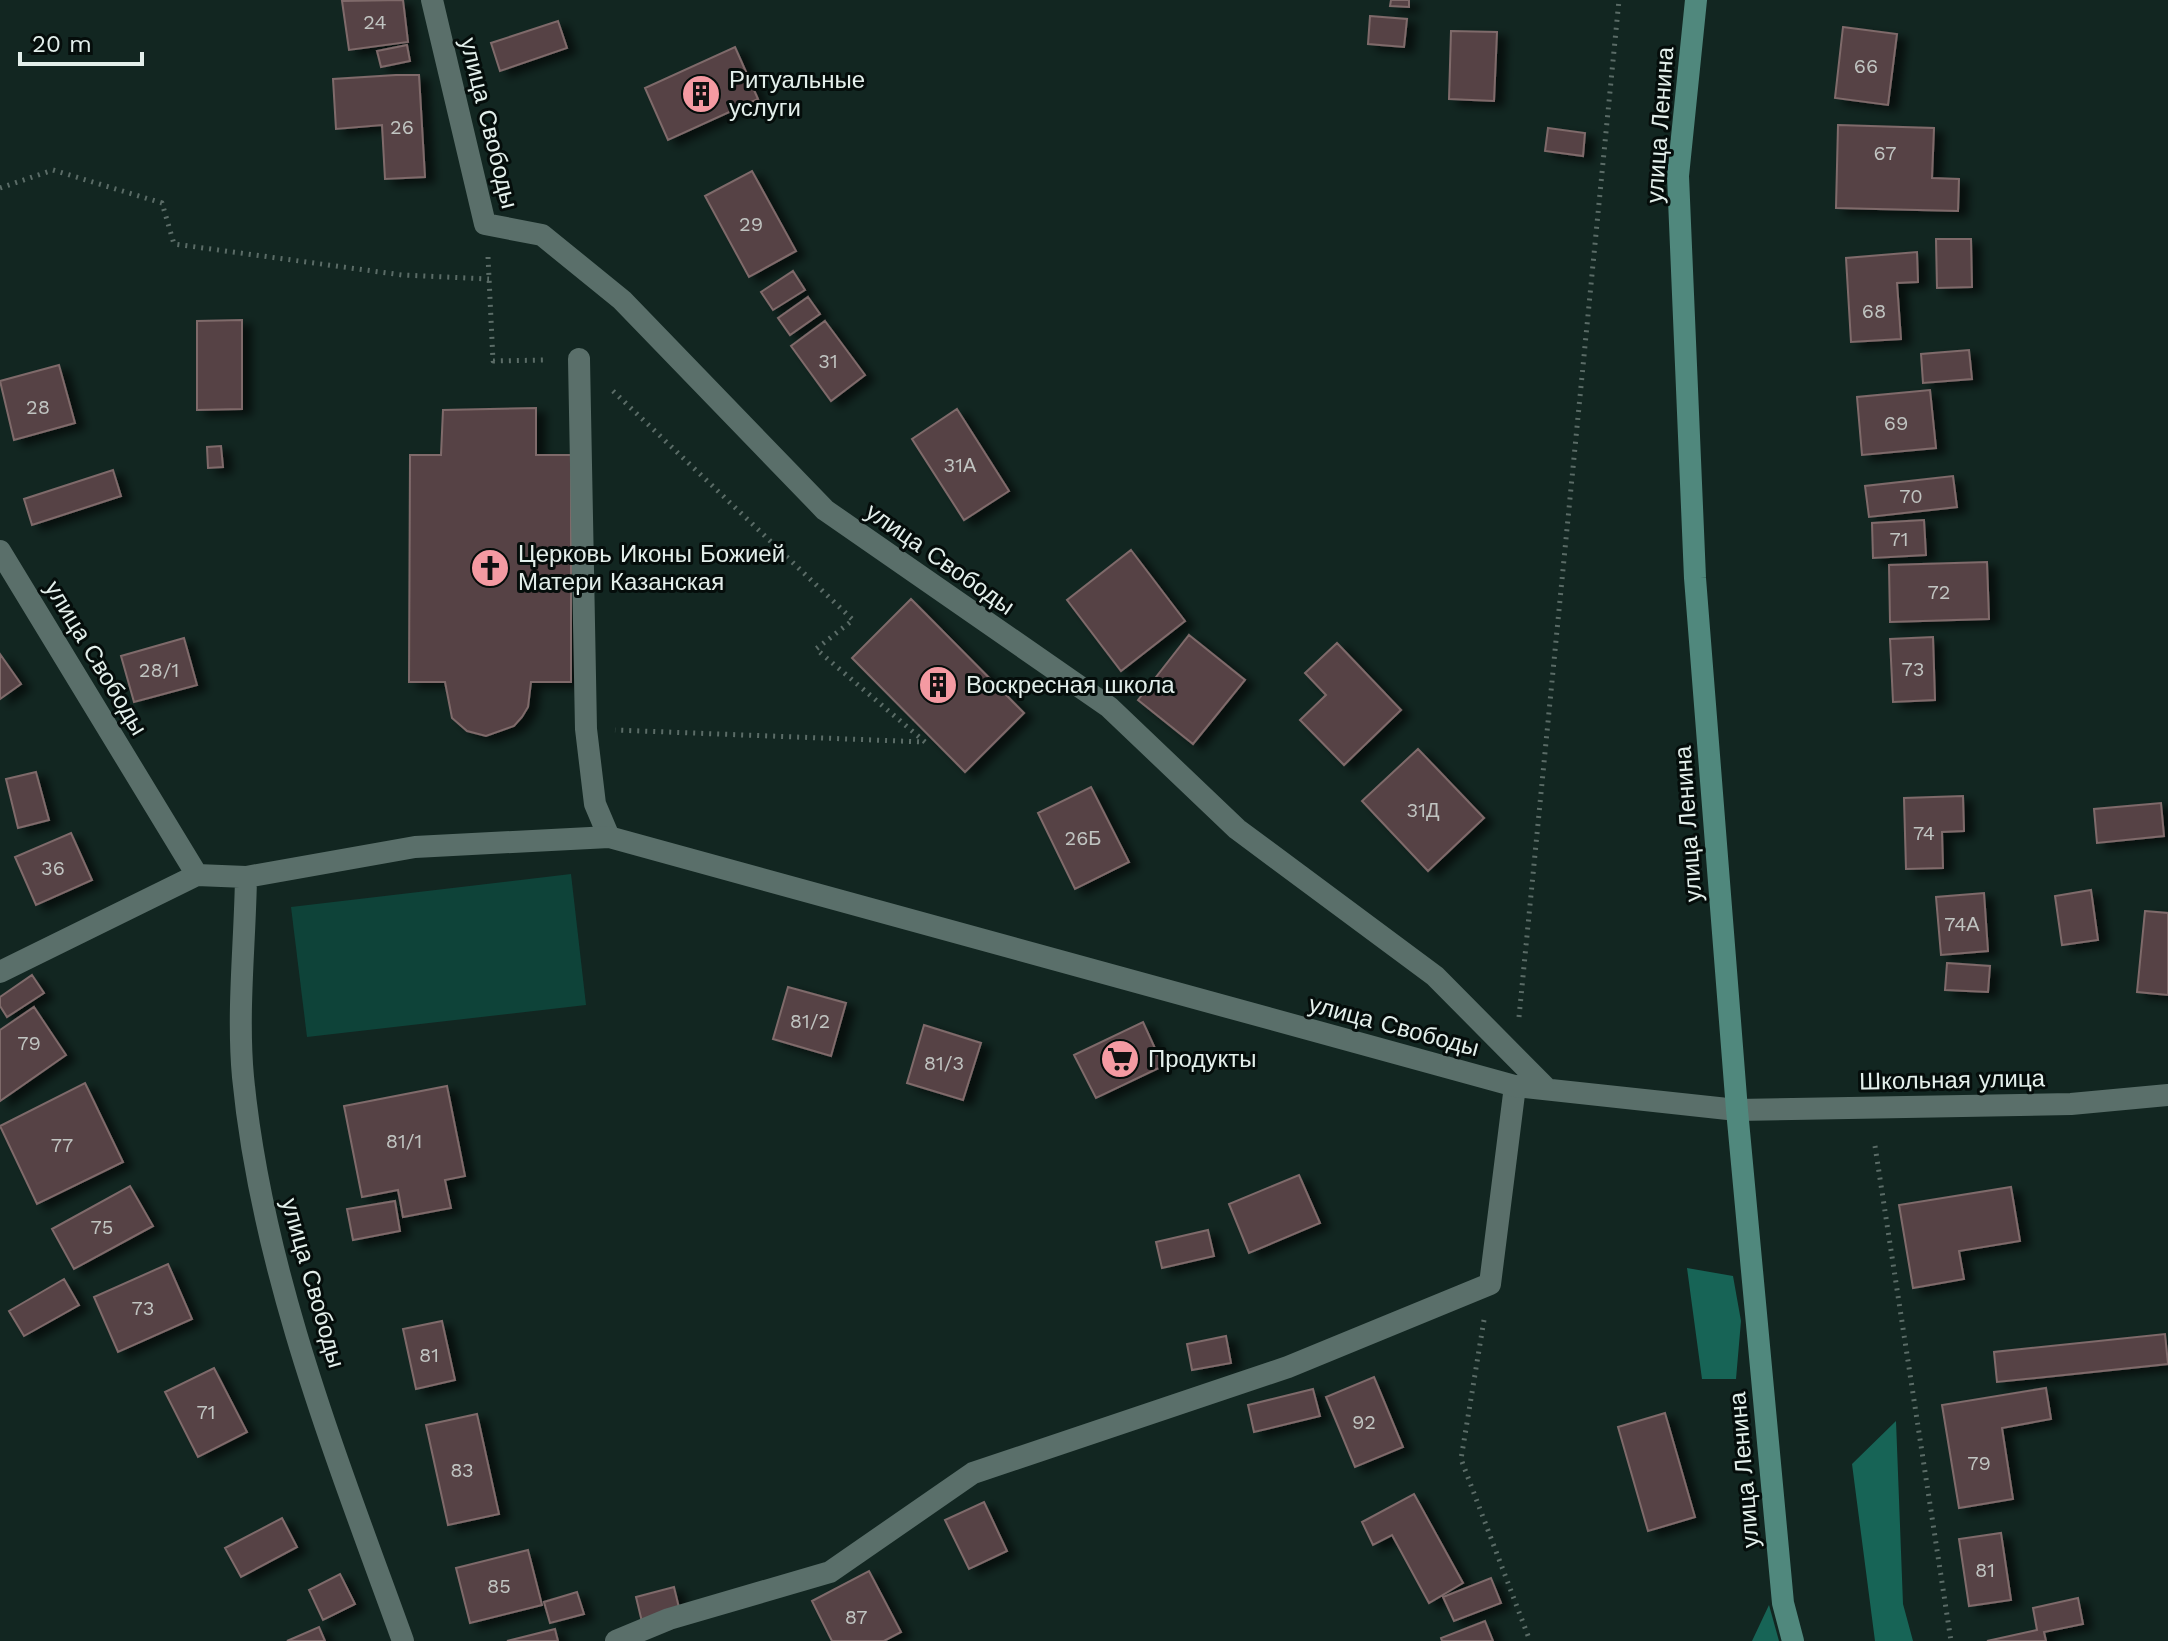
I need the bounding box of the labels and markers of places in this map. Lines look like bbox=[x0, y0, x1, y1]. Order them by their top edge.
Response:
place label: Ритуальные услуги bbox=[729, 66, 865, 122]
building icon: Ритуальные услуги bbox=[680, 73, 722, 115]
place label: Церковь Иконы Божией Матери Казанская bbox=[518, 540, 785, 596]
church icon: Церковь Иконы Божией Матери Казанская bbox=[469, 547, 511, 589]
building icon: Воскресная школа bbox=[917, 664, 959, 706]
place label: Воскресная школа bbox=[966, 671, 1175, 699]
supermarket icon: Продукты bbox=[1099, 1038, 1141, 1080]
place label: Продукты bbox=[1148, 1045, 1256, 1073]

